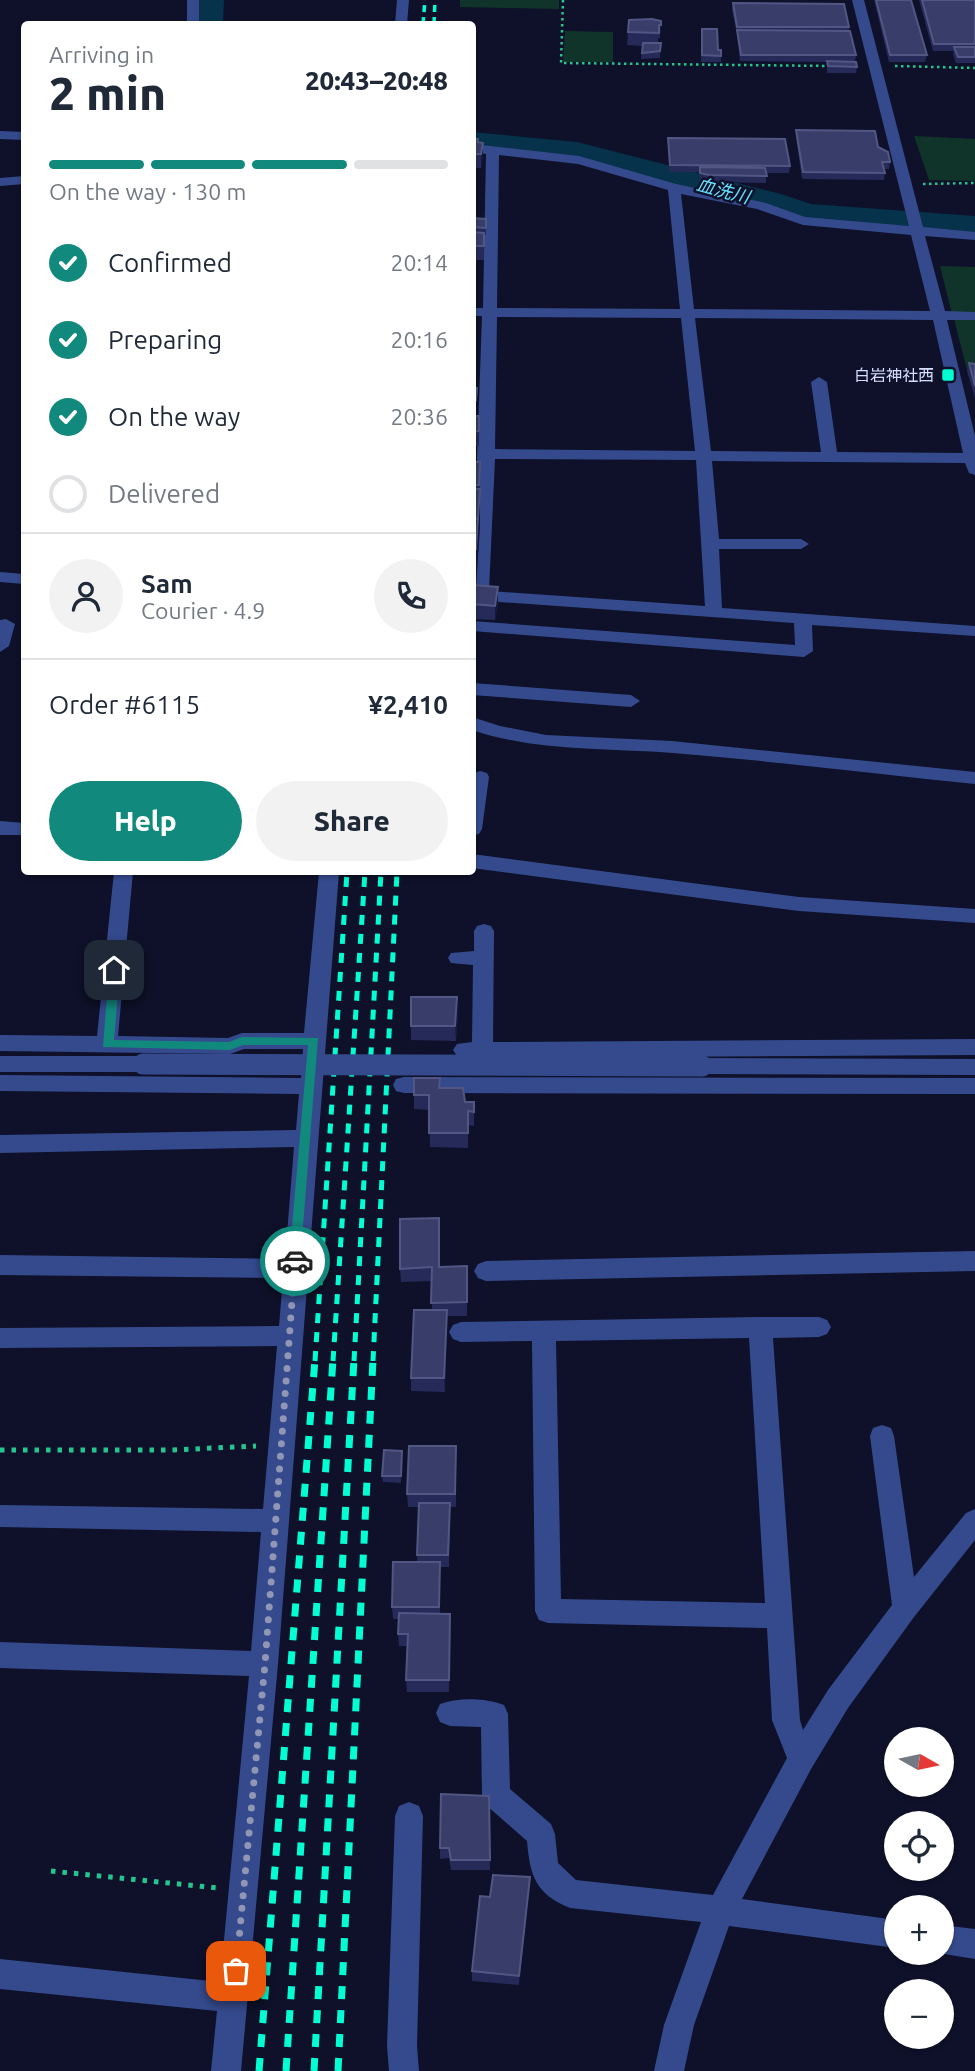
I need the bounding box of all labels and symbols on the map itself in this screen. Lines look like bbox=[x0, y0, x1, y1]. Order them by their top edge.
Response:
water label: 血洗川 bbox=[695, 173, 754, 207]
place label: 白岩神社西 bbox=[854, 366, 934, 384]
marker: 白岩神社西 bbox=[940, 367, 956, 383]
pin bbox=[84, 940, 144, 1000]
courier bbox=[260, 1226, 330, 1296]
north arrow bbox=[884, 1727, 954, 1797]
pin bbox=[206, 1941, 266, 2001]

